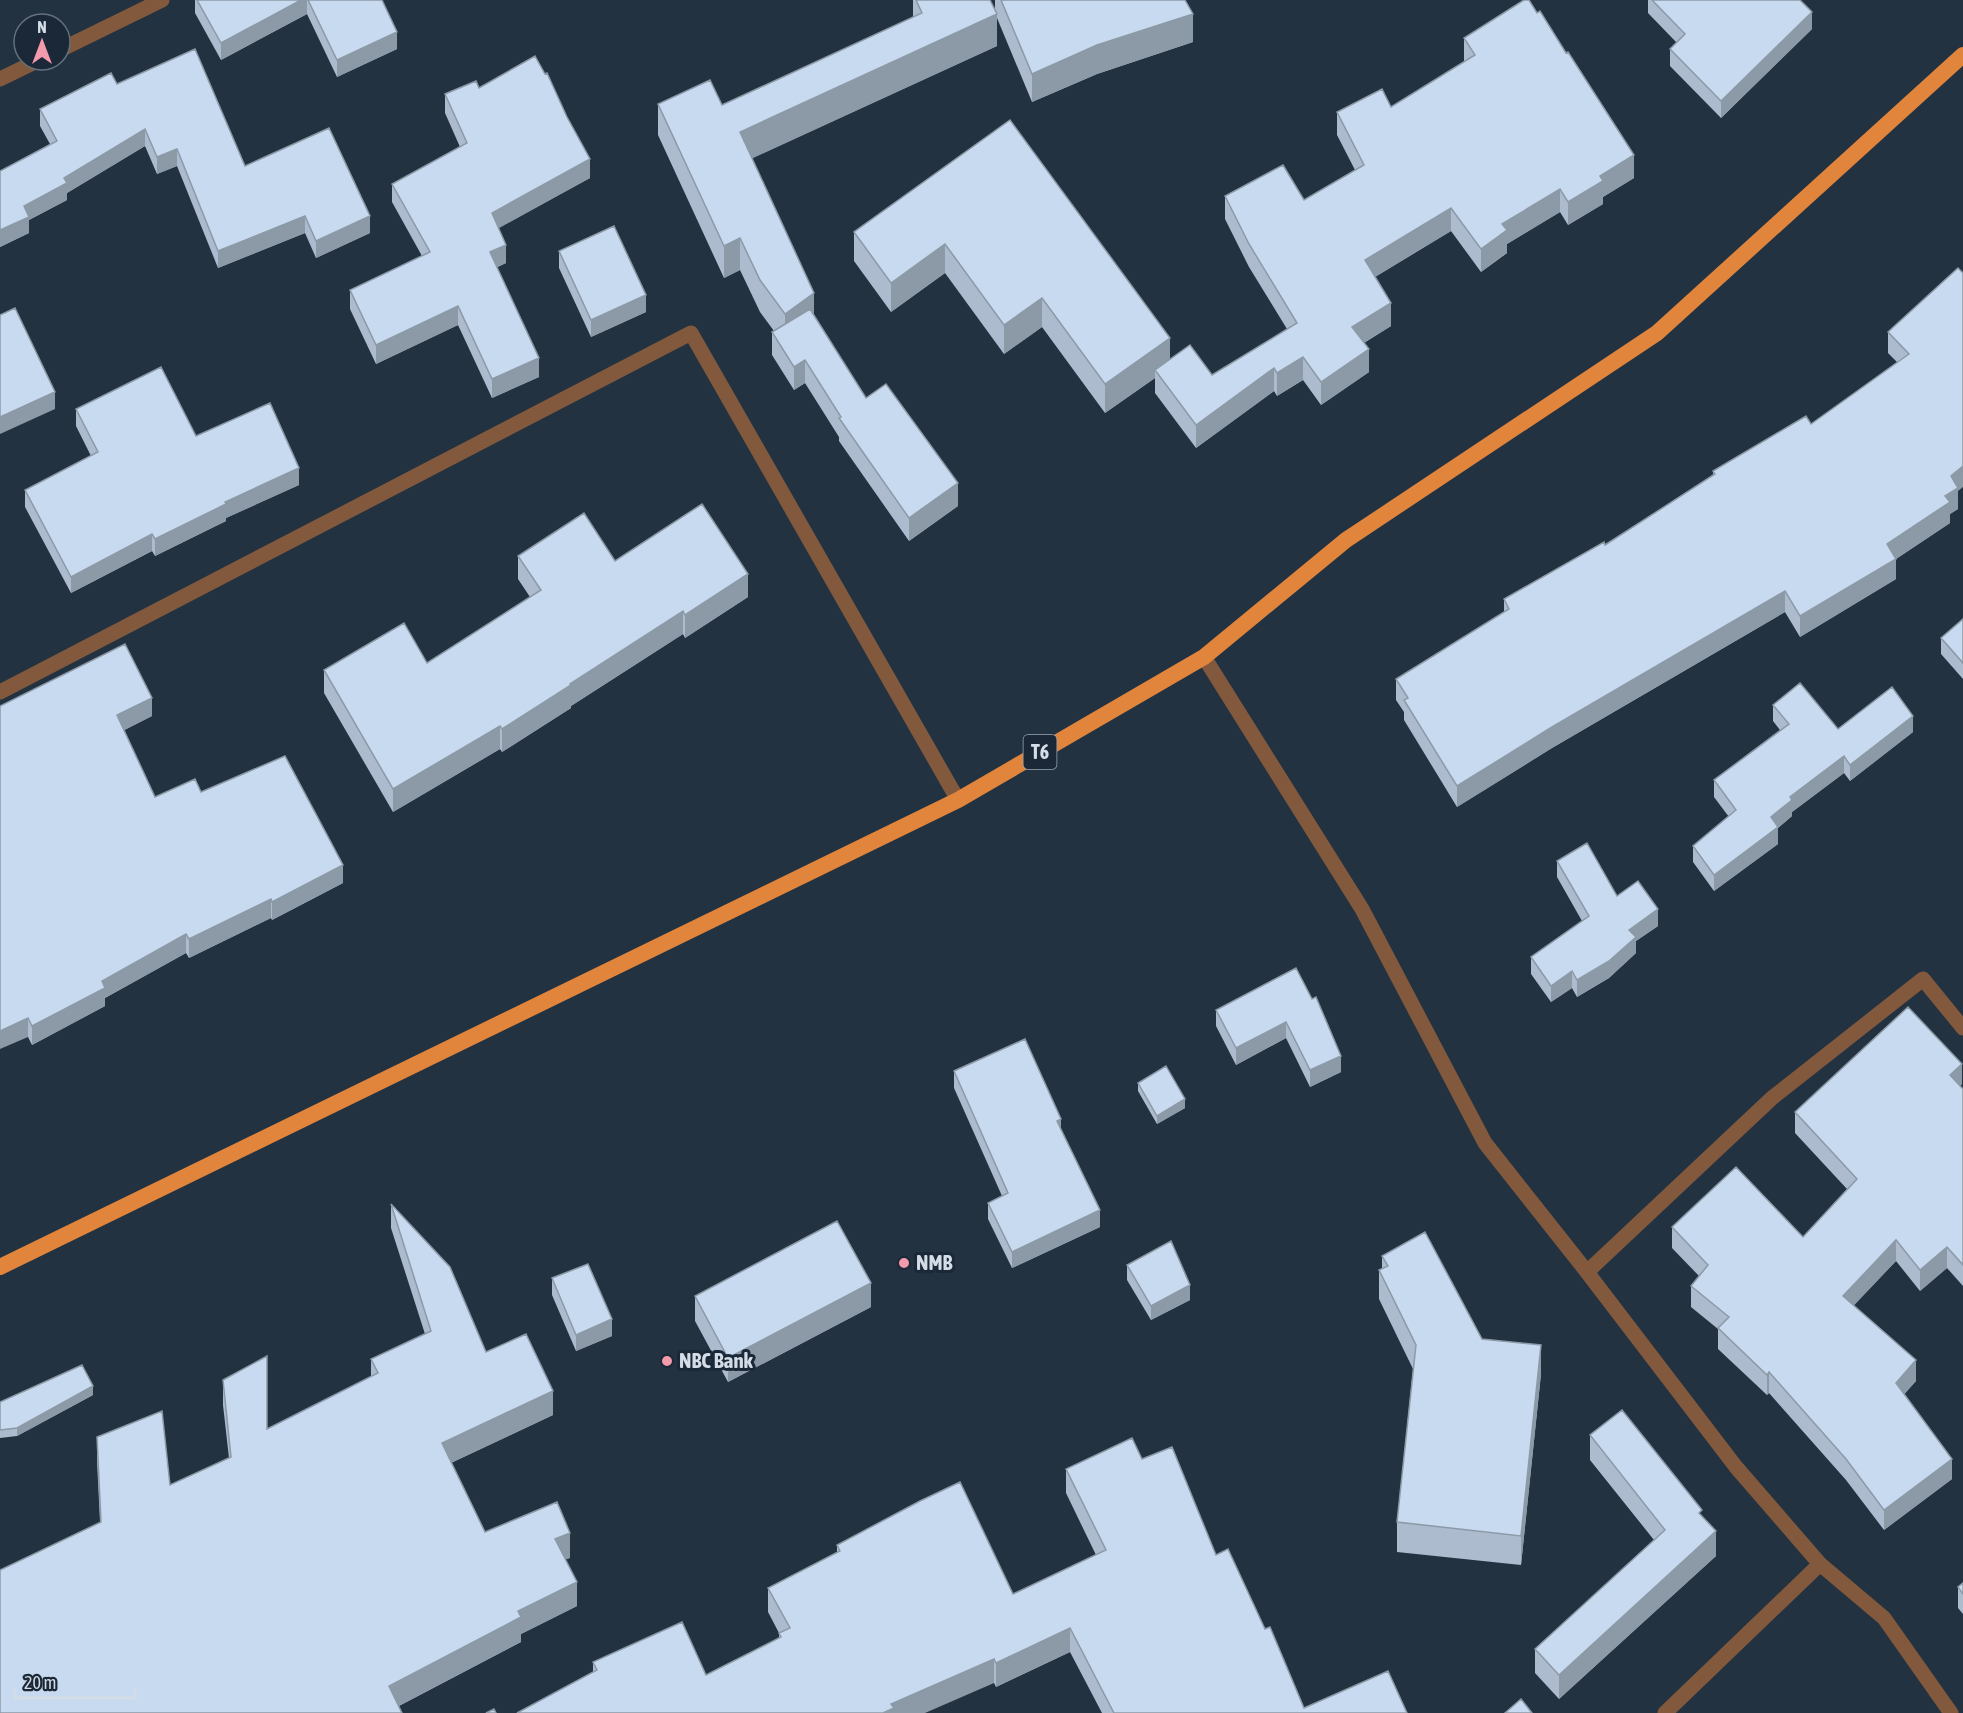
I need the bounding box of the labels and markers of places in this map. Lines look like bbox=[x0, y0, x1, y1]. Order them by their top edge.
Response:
place label: NMB bbox=[916, 1250, 952, 1274]
marker: NMB bbox=[897, 1256, 911, 1270]
place label: NBC Bank bbox=[679, 1348, 754, 1372]
marker: NBC Bank bbox=[660, 1354, 674, 1368]

